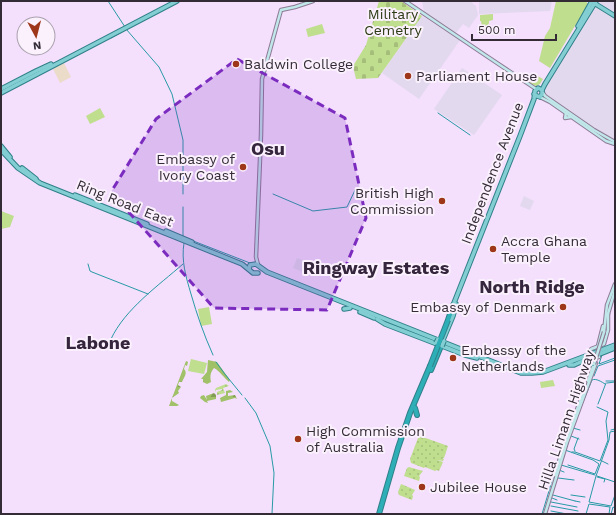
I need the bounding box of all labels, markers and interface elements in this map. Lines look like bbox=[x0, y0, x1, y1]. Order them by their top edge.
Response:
park label: Military Cemetry bbox=[364, 6, 423, 38]
north arrow bbox=[16, 16, 56, 56]
scale bar bbox=[472, 16, 556, 42]
text: 500 m bbox=[478, 23, 515, 37]
text: N bbox=[32, 38, 42, 52]
place label: Baldwin College bbox=[244, 56, 353, 72]
marker: Baldwin College bbox=[231, 59, 241, 69]
place label: Parliament House bbox=[416, 68, 537, 84]
marker: Parliament House bbox=[403, 71, 413, 81]
street label: Independence Avenue bbox=[458, 100, 526, 246]
district label: Osu bbox=[251, 138, 285, 159]
place label: Embassy of Ivory Coast bbox=[156, 151, 235, 183]
marker: Embassy of Ivory Coast bbox=[238, 162, 248, 172]
street label: Ring Road East bbox=[74, 176, 176, 230]
place label: British High Commission bbox=[350, 185, 434, 217]
marker: British High Commission bbox=[437, 196, 447, 206]
place label: Accra Ghana Temple bbox=[501, 233, 587, 265]
marker: Accra Ghana Temple bbox=[488, 244, 498, 254]
district label: Ringway Estates bbox=[303, 257, 450, 278]
district label: North Ridge bbox=[479, 276, 585, 297]
place label: Embassy of Denmark bbox=[410, 299, 555, 315]
marker: Embassy of Denmark bbox=[558, 302, 568, 312]
district label: Labone bbox=[66, 332, 130, 353]
place label: Embassy of the Netherlands bbox=[461, 342, 566, 374]
street label: Hilla Limann Highway bbox=[535, 347, 598, 492]
marker: Embassy of the Netherlands bbox=[448, 353, 458, 363]
place label: High Commission of Australia bbox=[306, 423, 425, 455]
marker: High Commission of Australia bbox=[293, 434, 303, 444]
place label: Jubilee House bbox=[430, 479, 527, 495]
marker: Jubilee House bbox=[417, 482, 427, 492]

